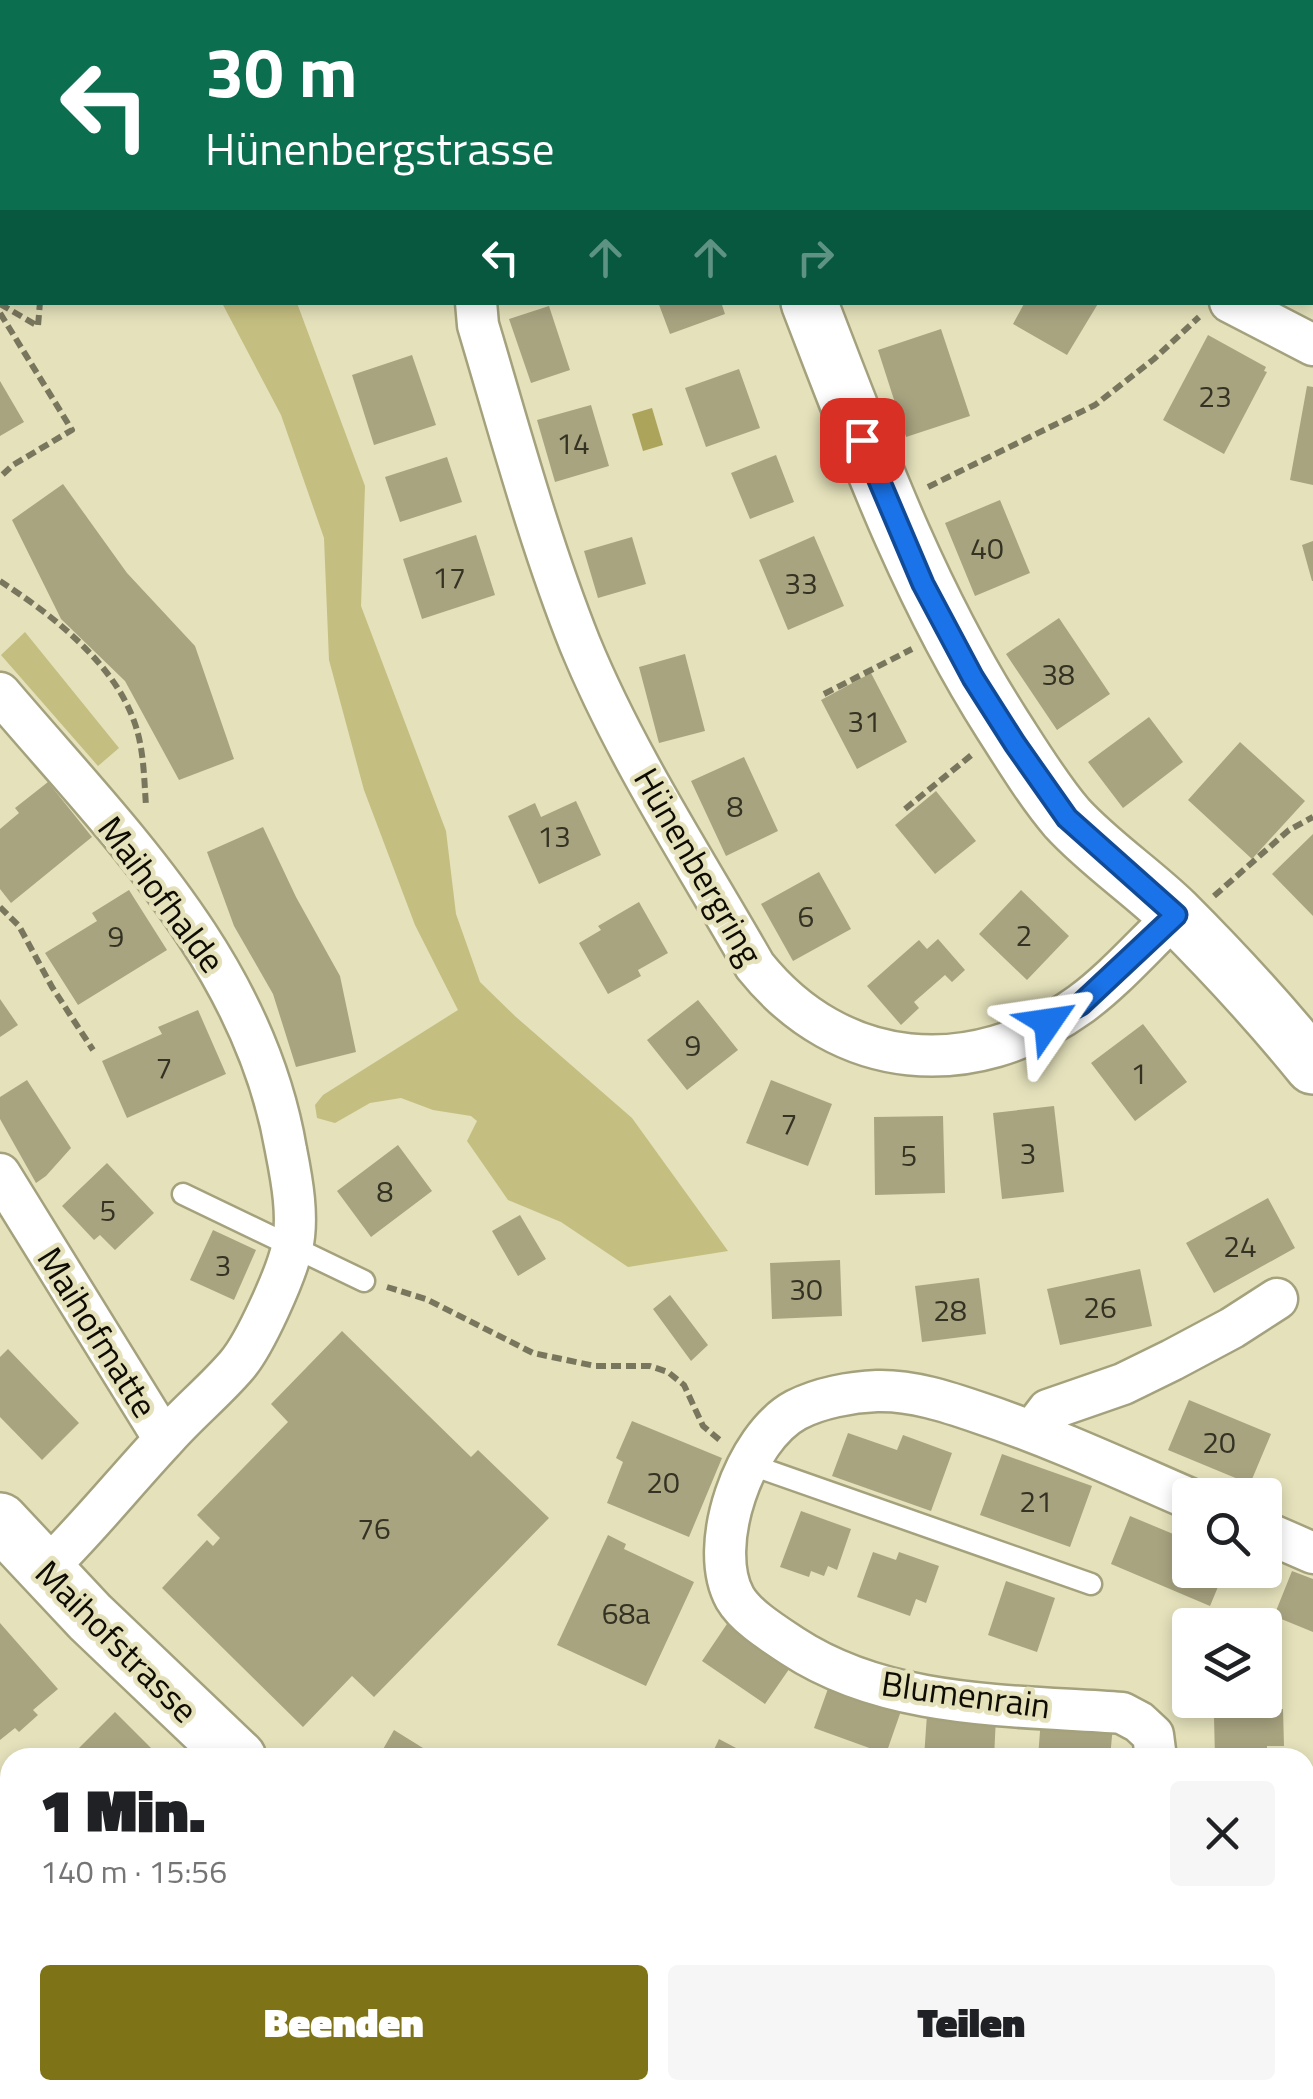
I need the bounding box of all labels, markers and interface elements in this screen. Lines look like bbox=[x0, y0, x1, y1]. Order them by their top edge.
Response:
text: 30 m bbox=[205, 18, 358, 124]
icon: left bbox=[40, 40, 170, 170]
text: Hünenbergstrasse bbox=[205, 114, 555, 182]
icon: left bbox=[473, 230, 528, 285]
icon: ahead bbox=[578, 230, 633, 285]
icon: ahead bbox=[683, 230, 738, 285]
icon: right bbox=[788, 230, 843, 285]
house number: 23 bbox=[1198, 373, 1232, 419]
pin bbox=[820, 398, 905, 483]
icon: arrive bbox=[835, 413, 890, 468]
house number: 14 bbox=[556, 420, 590, 466]
house number: 40 bbox=[970, 525, 1004, 571]
house number: 17 bbox=[432, 554, 466, 600]
house number: 33 bbox=[784, 560, 818, 606]
house number: 38 bbox=[1041, 651, 1075, 697]
house number: 31 bbox=[847, 698, 881, 744]
street label: Hünenbergring bbox=[621, 757, 777, 975]
house number: 8 bbox=[727, 783, 743, 829]
street label: Maihofhalde bbox=[85, 804, 239, 984]
house number: 13 bbox=[537, 813, 571, 859]
house number: 6 bbox=[798, 893, 814, 939]
house number: 2 bbox=[1016, 912, 1032, 958]
house number: 9 bbox=[108, 913, 124, 959]
position arrow bbox=[996, 970, 1100, 1074]
house number: 9 bbox=[685, 1022, 701, 1068]
house number: 7 bbox=[156, 1044, 172, 1090]
house number: 1 bbox=[1131, 1050, 1147, 1096]
house number: 7 bbox=[781, 1100, 797, 1146]
house number: 3 bbox=[1020, 1130, 1036, 1176]
house number: 5 bbox=[901, 1132, 917, 1178]
house number: 8 bbox=[377, 1168, 393, 1214]
house number: 5 bbox=[100, 1187, 116, 1233]
house number: 24 bbox=[1223, 1223, 1257, 1269]
street label: Maihofmatte bbox=[24, 1236, 172, 1428]
house number: 3 bbox=[215, 1242, 231, 1288]
house number: 30 bbox=[789, 1266, 823, 1312]
house number: 26 bbox=[1083, 1284, 1117, 1330]
house number: 28 bbox=[933, 1287, 967, 1333]
house number: 20 bbox=[1202, 1419, 1236, 1465]
house number: 20 bbox=[646, 1459, 680, 1505]
house number: 21 bbox=[1019, 1478, 1053, 1524]
map controls bbox=[1172, 1478, 1282, 1718]
button: search bbox=[1172, 1478, 1282, 1588]
house number: 76 bbox=[357, 1505, 391, 1551]
street label: Maihofstrasse bbox=[23, 1547, 211, 1735]
house number: 68a bbox=[602, 1590, 650, 1636]
button: layers bbox=[1172, 1608, 1282, 1718]
street label: Blumenrain bbox=[878, 1655, 1054, 1733]
text: 1 Min. bbox=[40, 1764, 206, 1855]
button: close bbox=[1170, 1781, 1275, 1886]
text: 140 m · 15:56 bbox=[40, 1847, 227, 1895]
button: Beenden bbox=[40, 1965, 648, 2080]
button: Teilen bbox=[668, 1965, 1275, 2080]

